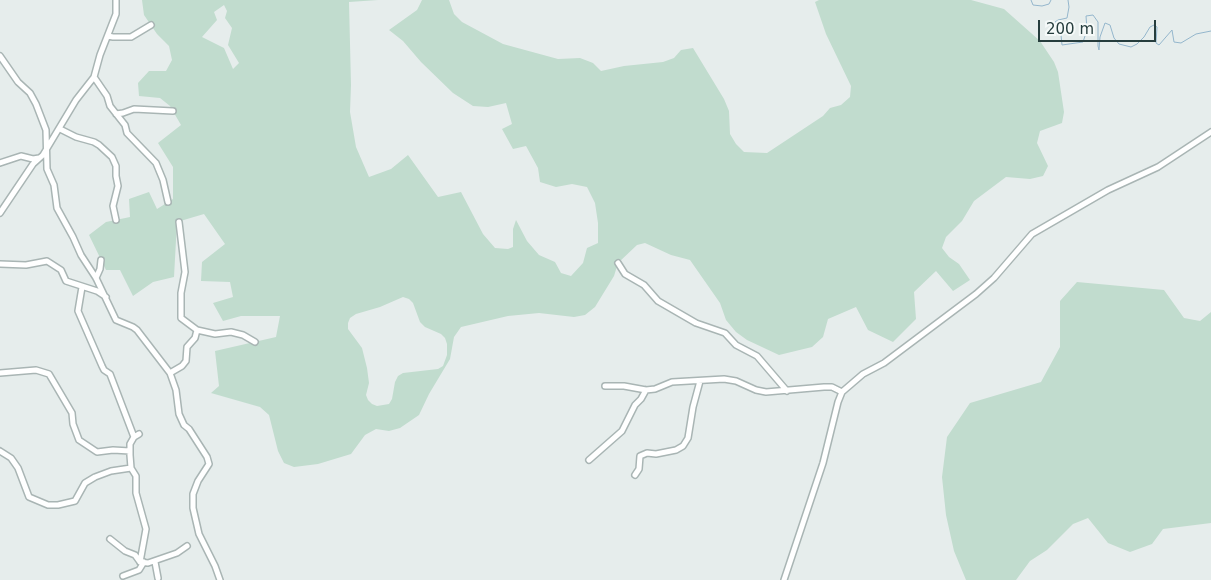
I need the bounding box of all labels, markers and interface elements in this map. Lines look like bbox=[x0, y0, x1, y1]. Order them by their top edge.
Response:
scale bar bbox=[1041, 10, 1158, 42]
text: 200 m bbox=[1046, 20, 1094, 38]

